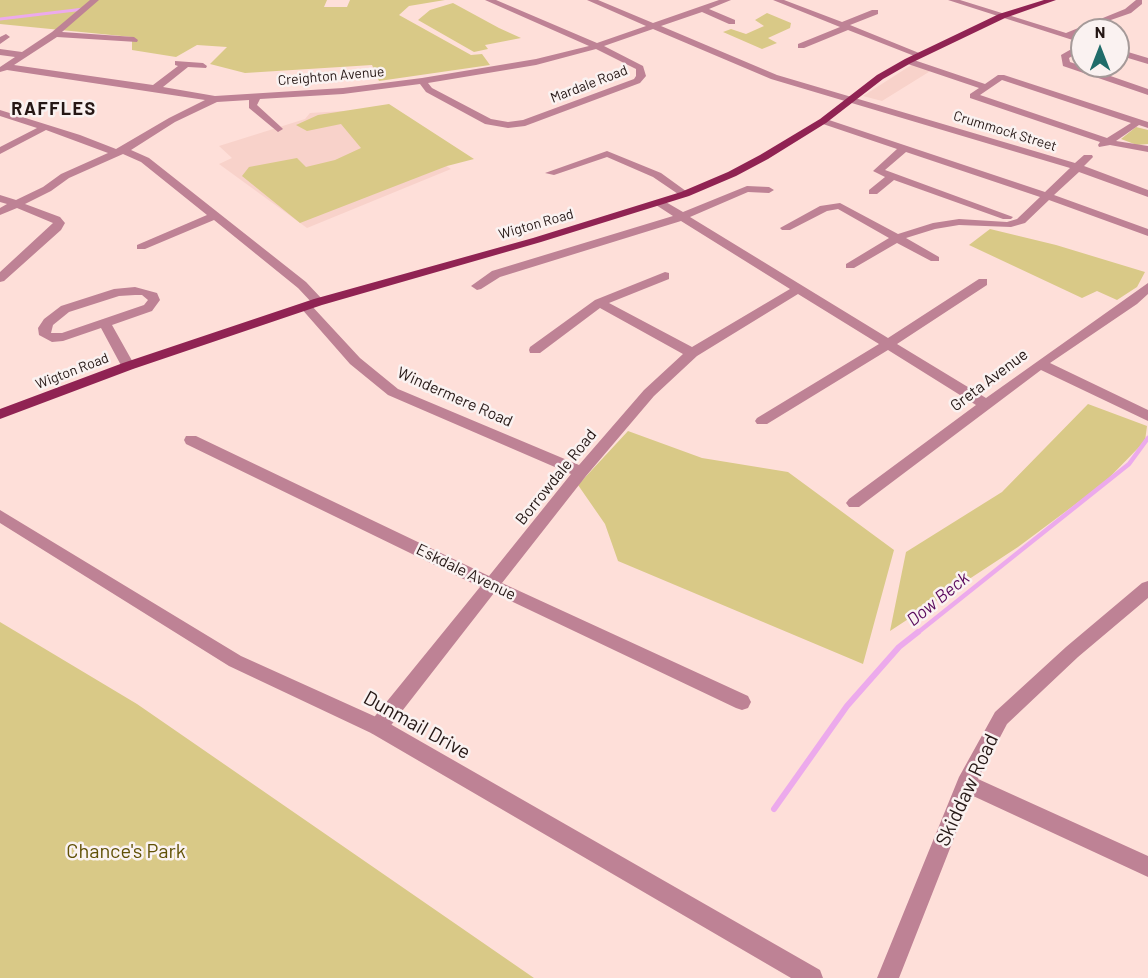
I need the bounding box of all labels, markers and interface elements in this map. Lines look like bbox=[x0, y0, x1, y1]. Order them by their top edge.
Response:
north arrow bbox=[1070, 18, 1130, 78]
text: N bbox=[1095, 22, 1105, 41]
street label: Mardale Road bbox=[548, 62, 630, 106]
street label: Creighton Avenue bbox=[277, 63, 385, 89]
district label: RAFFLES bbox=[11, 98, 97, 120]
street label: Crummock Street bbox=[951, 107, 1059, 155]
street label: Wigton Road bbox=[497, 205, 575, 243]
street label: Greta Avenue bbox=[946, 345, 1032, 415]
street label: Wigton Road bbox=[33, 349, 111, 393]
street label: Windermere Road bbox=[394, 363, 516, 431]
street label: Borrowdale Road bbox=[512, 425, 600, 529]
street label: Eskdale Avenue bbox=[413, 540, 519, 604]
water label: Dow Beck bbox=[902, 567, 974, 631]
street label: Dunmail Drive bbox=[359, 686, 475, 764]
street label: Skiddaw Road bbox=[930, 730, 1004, 850]
park label: Chance's Park bbox=[66, 839, 186, 863]

